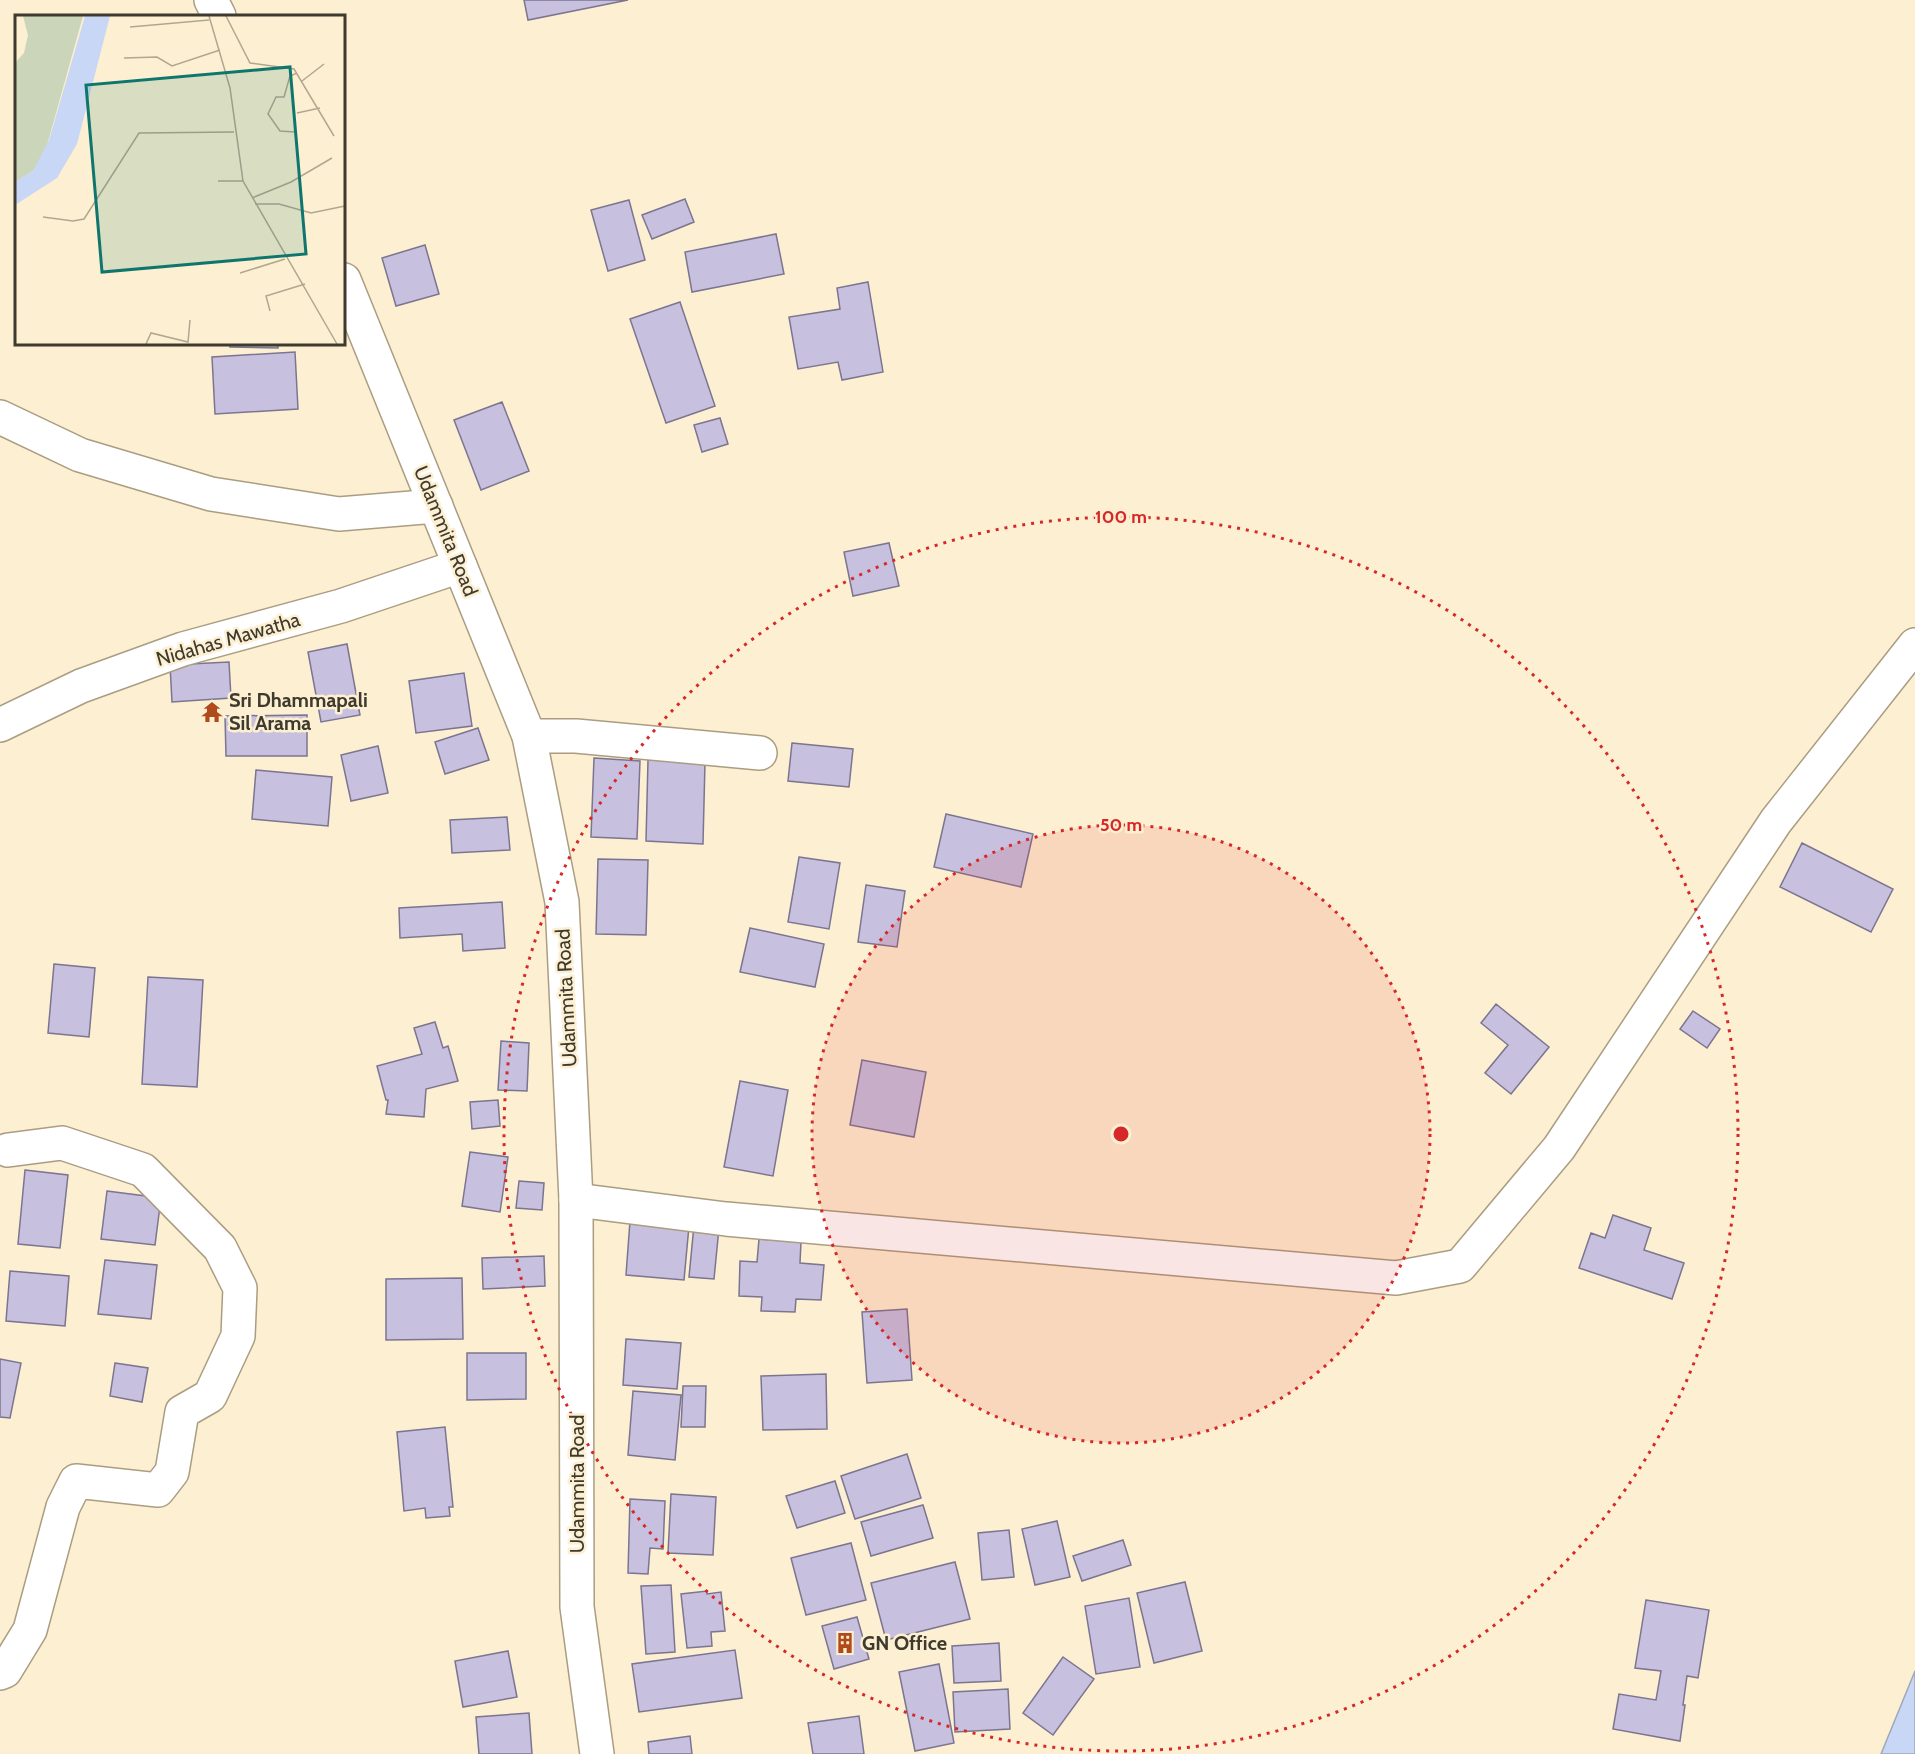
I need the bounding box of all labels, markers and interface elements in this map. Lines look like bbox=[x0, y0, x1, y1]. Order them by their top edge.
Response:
inset map bbox=[15, 15, 345, 345]
street label: Udammita Road bbox=[409, 462, 483, 600]
text: 100 m bbox=[1095, 506, 1147, 528]
street label: Nidahas Mawatha bbox=[153, 607, 303, 671]
place label: Sri Dhammapali Sil Arama bbox=[229, 688, 368, 735]
temple icon: Sri Dhammapali Sil Arama bbox=[200, 700, 224, 724]
text: 50 m bbox=[1100, 814, 1142, 836]
street label: Udammita Road bbox=[550, 928, 582, 1068]
centre of rings bbox=[1111, 1124, 1131, 1144]
street label: Udammita Road bbox=[565, 1415, 589, 1553]
building icon: GN Office bbox=[833, 1631, 857, 1655]
place label: GN Office bbox=[862, 1631, 947, 1655]

